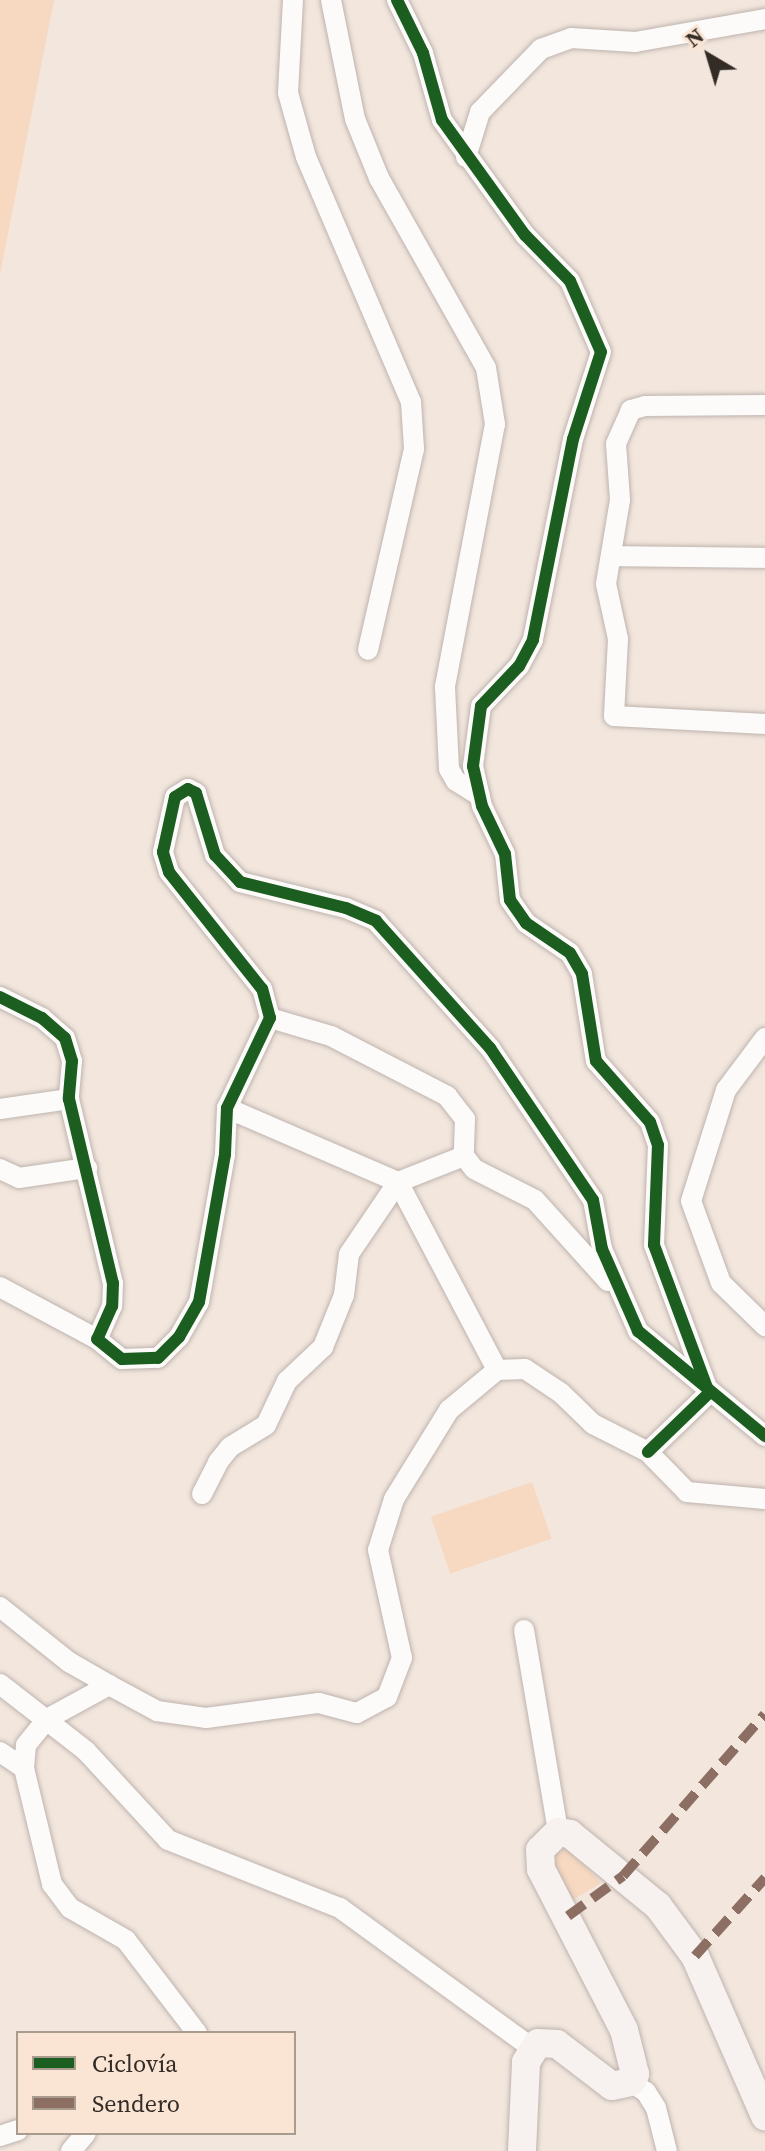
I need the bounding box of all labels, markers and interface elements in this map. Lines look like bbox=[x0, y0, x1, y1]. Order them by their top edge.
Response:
north arrow bbox=[669, 16, 749, 96]
text: N bbox=[679, 20, 710, 54]
legend bbox=[16, 2031, 296, 2135]
text: Ciclovía bbox=[92, 2047, 178, 2080]
text: Sendero bbox=[92, 2087, 180, 2120]

